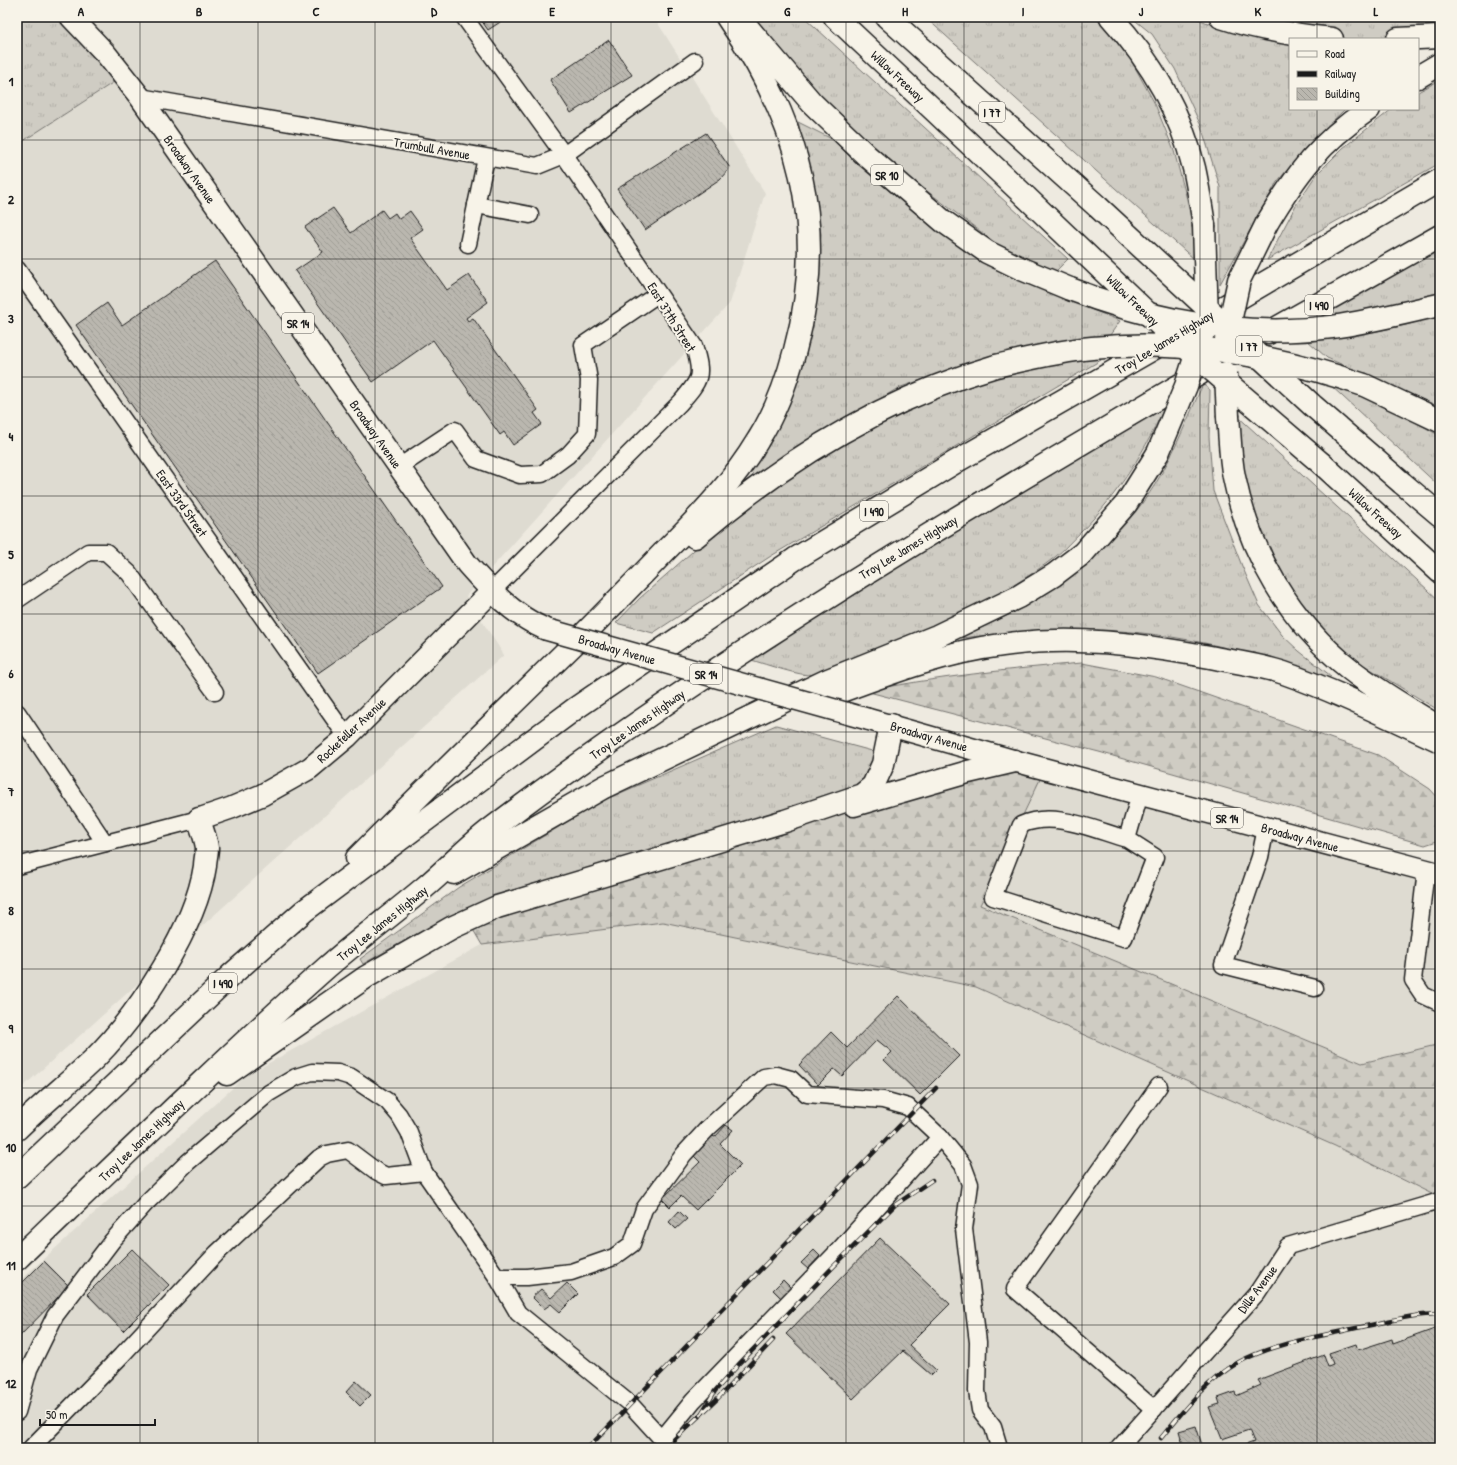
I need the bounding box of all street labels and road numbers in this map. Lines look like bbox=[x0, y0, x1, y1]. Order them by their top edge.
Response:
street label: Willow Freeway bbox=[867, 46, 929, 106]
road number: I 77 bbox=[979, 102, 1005, 122]
street label: Broadway Avenue bbox=[160, 131, 220, 207]
street label: Trumbull Avenue bbox=[392, 132, 472, 164]
road number: SR 10 bbox=[871, 165, 903, 185]
street label: Willow Freeway bbox=[1102, 270, 1164, 330]
street label: East 37th Street bbox=[643, 279, 701, 356]
road number: I 490 bbox=[1305, 295, 1333, 315]
street label: Troy Lee James Highway bbox=[1111, 305, 1217, 378]
road number: SR 14 bbox=[282, 313, 314, 333]
road number: I 77 bbox=[1236, 336, 1262, 356]
street label: Broadway Avenue bbox=[346, 396, 406, 472]
street label: East 33rd Street bbox=[152, 466, 212, 541]
street label: Willow Freeway bbox=[1345, 484, 1408, 543]
road number: I 490 bbox=[860, 501, 888, 521]
street label: Troy Lee James Highway bbox=[855, 510, 961, 583]
street label: Broadway Avenue bbox=[576, 629, 658, 669]
road number: SR 14 bbox=[690, 664, 722, 684]
street label: Troy Lee James Highway bbox=[586, 684, 688, 763]
street label: Rockefeller Avenue bbox=[313, 693, 389, 767]
street label: Broadway Avenue bbox=[888, 716, 970, 756]
road number: SR 14 bbox=[1211, 808, 1243, 828]
street label: Broadway Avenue bbox=[1259, 818, 1341, 856]
street label: Troy Lee James Highway bbox=[333, 881, 431, 965]
road number: I 490 bbox=[209, 973, 237, 993]
street label: Troy Lee James Highway bbox=[95, 1094, 188, 1185]
street label: Dille Avenue bbox=[1233, 1261, 1281, 1317]

